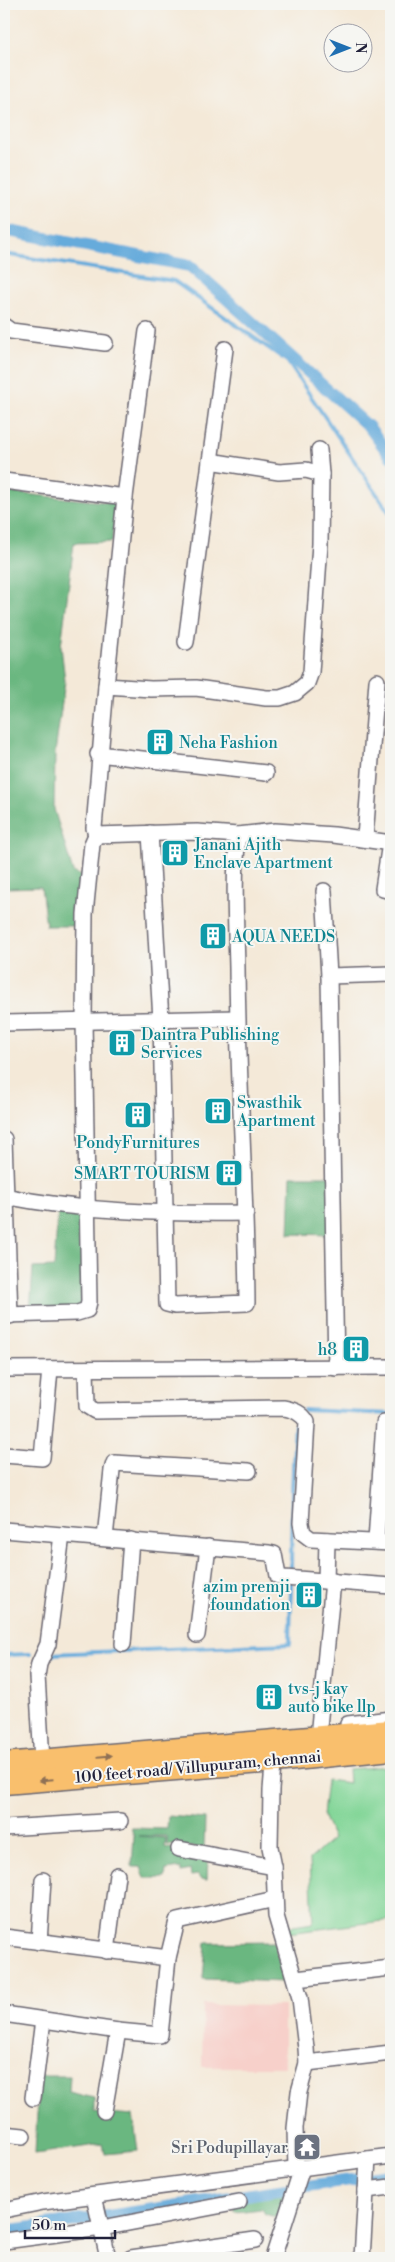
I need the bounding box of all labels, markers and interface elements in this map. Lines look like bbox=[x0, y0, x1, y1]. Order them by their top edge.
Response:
north arrow bbox=[322, 22, 372, 72]
text: N bbox=[351, 42, 369, 54]
building icon: Neha Fashion bbox=[145, 727, 175, 757]
place label: Neha Fashion bbox=[179, 733, 278, 753]
place label: Janani Ajith Enclave Apartment bbox=[193, 835, 333, 873]
building icon: Janani Ajith Enclave Apartment bbox=[160, 838, 190, 868]
building icon: AQUA NEEDS bbox=[198, 921, 228, 951]
place label: AQUA NEEDS bbox=[231, 927, 335, 947]
place label: Daintra Publishing Services bbox=[141, 1025, 280, 1063]
building icon: Daintra Publishing Services bbox=[107, 1028, 137, 1058]
place label: Swasthik Apartment bbox=[236, 1093, 316, 1131]
building icon: Swasthik Apartment bbox=[203, 1096, 233, 1126]
building icon: PondyFurnitures bbox=[123, 1100, 153, 1130]
place label: PondyFurnitures bbox=[76, 1133, 200, 1153]
building icon: SMART TOURISM bbox=[214, 1158, 244, 1188]
place label: SMART TOURISM bbox=[74, 1164, 210, 1184]
building icon: h8 bbox=[341, 1334, 371, 1364]
place label: h8 bbox=[318, 1340, 337, 1360]
place label: azim premji foundation bbox=[203, 1577, 290, 1615]
building icon: azim premji foundation bbox=[294, 1580, 324, 1610]
place label: tvs-j kay auto bike llp bbox=[288, 1679, 376, 1717]
building icon: tvs-j kay auto bike llp bbox=[254, 1682, 284, 1712]
street label: 100 feet road/ Villupuram, chennai bbox=[74, 1746, 322, 1788]
one-way arrow bbox=[97, 1751, 113, 1759]
one-way arrow bbox=[38, 1776, 54, 1784]
temple icon: Sri Podupillayar bbox=[292, 2132, 322, 2162]
place label: Sri Podupillayar bbox=[171, 2138, 288, 2158]
scale bar bbox=[25, 2207, 115, 2239]
text: 50 m bbox=[32, 2216, 66, 2235]

